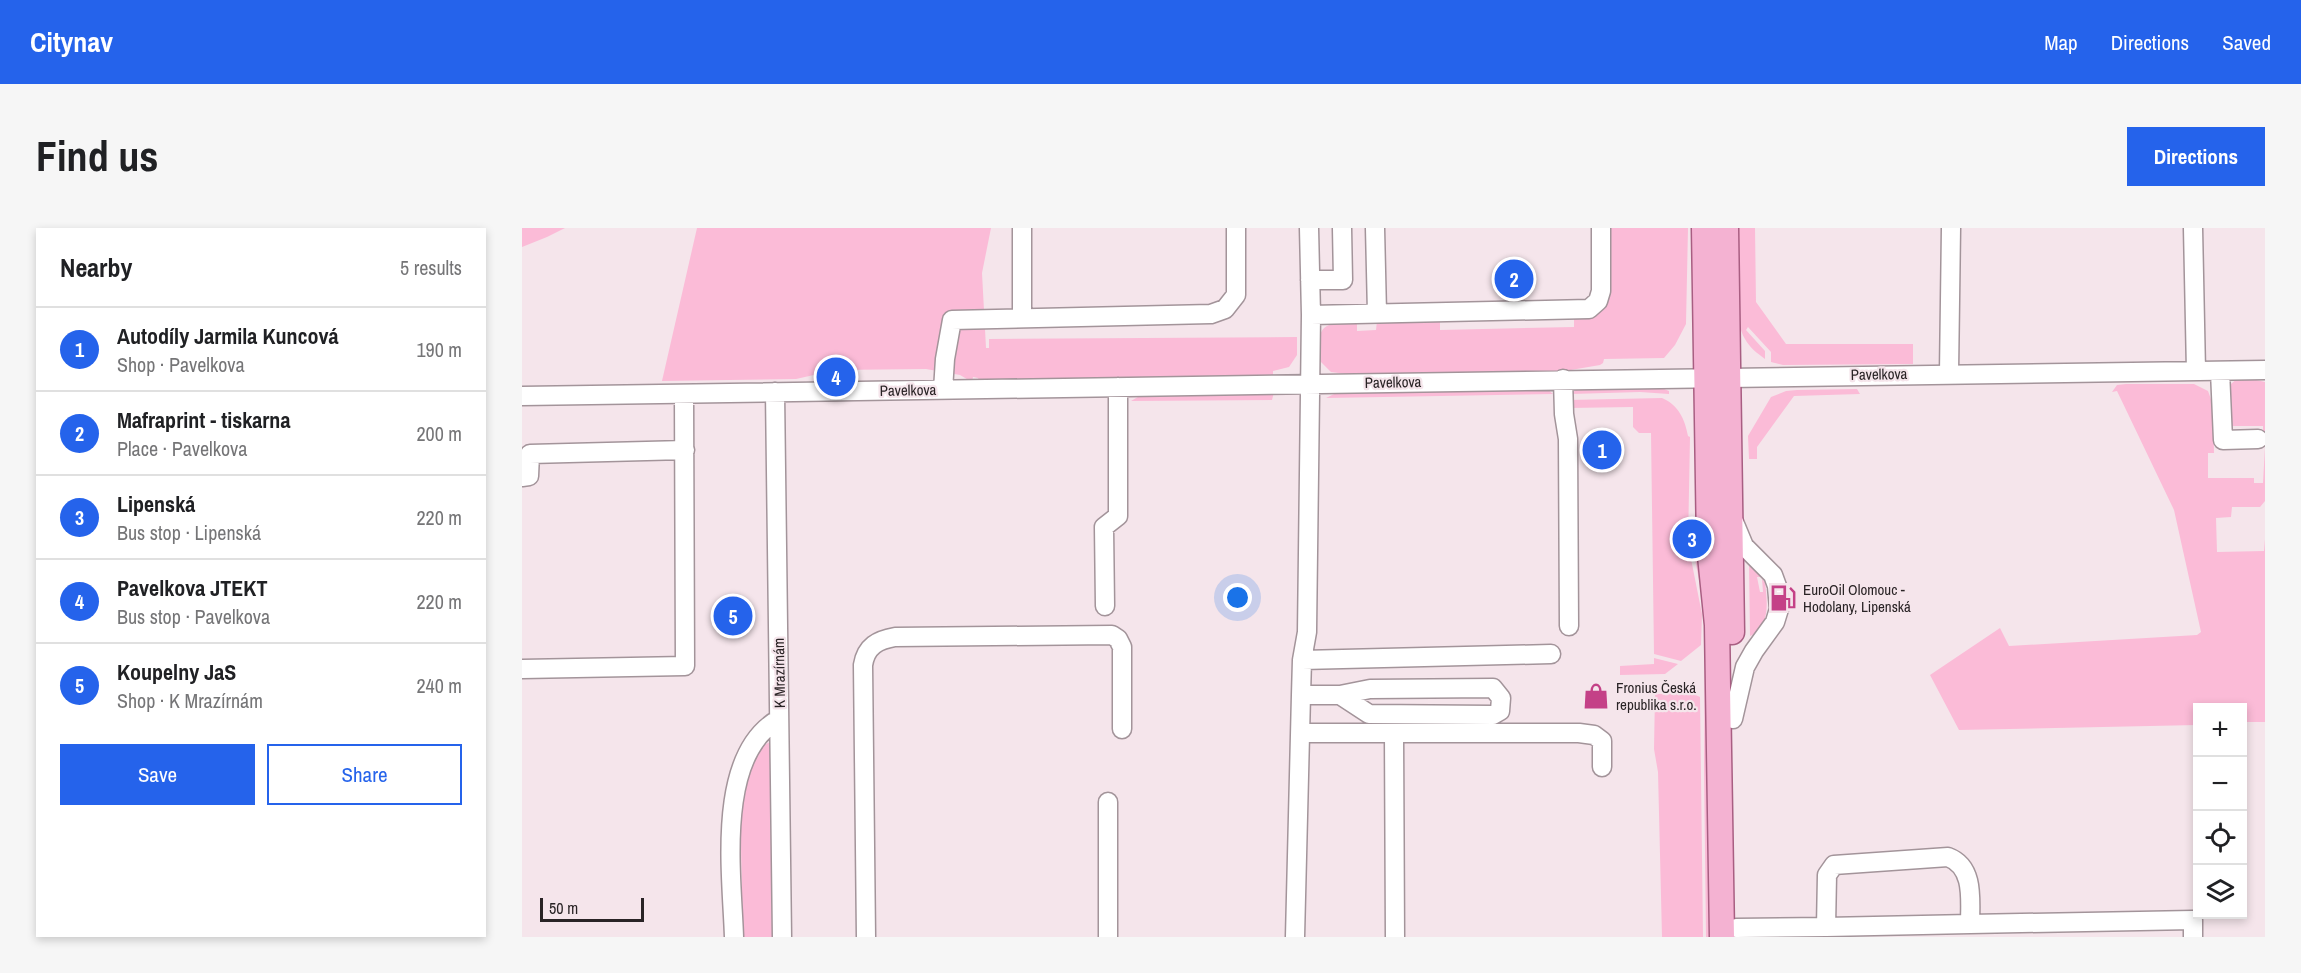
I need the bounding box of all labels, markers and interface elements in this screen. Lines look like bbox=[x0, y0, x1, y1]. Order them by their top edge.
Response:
text: Citynav bbox=[30, 23, 113, 61]
text: Map bbox=[2044, 28, 2078, 57]
text: Directions bbox=[2111, 28, 2189, 57]
text: Saved bbox=[2222, 28, 2271, 57]
button: Directions bbox=[2127, 127, 2265, 186]
text: Find us bbox=[36, 128, 158, 184]
text: Nearby bbox=[60, 250, 132, 285]
text: 5 results bbox=[400, 254, 462, 281]
pin: 2 bbox=[1494, 256, 1534, 302]
text: Autodíly Jarmila Kuncová bbox=[117, 321, 339, 351]
text: 1 bbox=[75, 336, 84, 363]
text: 190 m bbox=[416, 336, 462, 363]
text: Shop · Pavelkova bbox=[117, 351, 245, 378]
pin: 4 bbox=[816, 354, 856, 400]
street label: Pavelkova bbox=[1850, 363, 1908, 385]
street label: Pavelkova bbox=[1364, 371, 1422, 393]
street label: Pavelkova bbox=[879, 379, 937, 401]
text: Mafraprint - tiskarna bbox=[117, 405, 290, 435]
text: 2 bbox=[75, 420, 84, 447]
text: 200 m bbox=[416, 420, 462, 447]
pin: 1 bbox=[1582, 428, 1622, 472]
text: Place · Pavelkova bbox=[117, 435, 247, 462]
text: Lipenská bbox=[117, 489, 195, 519]
text: 3 bbox=[75, 504, 84, 531]
text: 220 m bbox=[416, 504, 462, 531]
pin: 3 bbox=[1672, 516, 1712, 562]
text: Bus stop · Lipenská bbox=[117, 519, 261, 546]
text: Pavelkova JTEKT bbox=[117, 573, 267, 603]
place label: EuroOil Olomouc - Hodolany, Lipenská bbox=[1803, 579, 1911, 617]
your location bbox=[1223, 583, 1252, 612]
fuel station icon: EuroOil Olomouc - Hodolany, Lipenská bbox=[1768, 583, 1798, 613]
text: 4 bbox=[75, 588, 84, 615]
text: 220 m bbox=[416, 588, 462, 615]
pin: 5 bbox=[714, 594, 752, 638]
text: Bus stop · Pavelkova bbox=[117, 603, 270, 630]
street label: K Mrazírnám bbox=[768, 638, 790, 708]
text: Koupelny JaS bbox=[117, 657, 236, 687]
text: 5 bbox=[75, 672, 84, 699]
text: 240 m bbox=[416, 672, 462, 699]
place label: Fronius Česká republika s.r.o. bbox=[1616, 677, 1697, 715]
shop icon: Fronius Česká republika s.r.o. bbox=[1581, 681, 1611, 711]
text: Shop · K Mrazírnám bbox=[117, 687, 263, 714]
map controls bbox=[2193, 703, 2247, 919]
button: + bbox=[2193, 703, 2247, 757]
button: Save bbox=[60, 744, 255, 805]
button: Share bbox=[267, 744, 462, 805]
button: − bbox=[2193, 757, 2247, 811]
button: locate bbox=[2193, 811, 2247, 865]
button: layers bbox=[2193, 865, 2247, 919]
scale bar bbox=[540, 895, 644, 922]
text: 50 m bbox=[549, 897, 578, 919]

